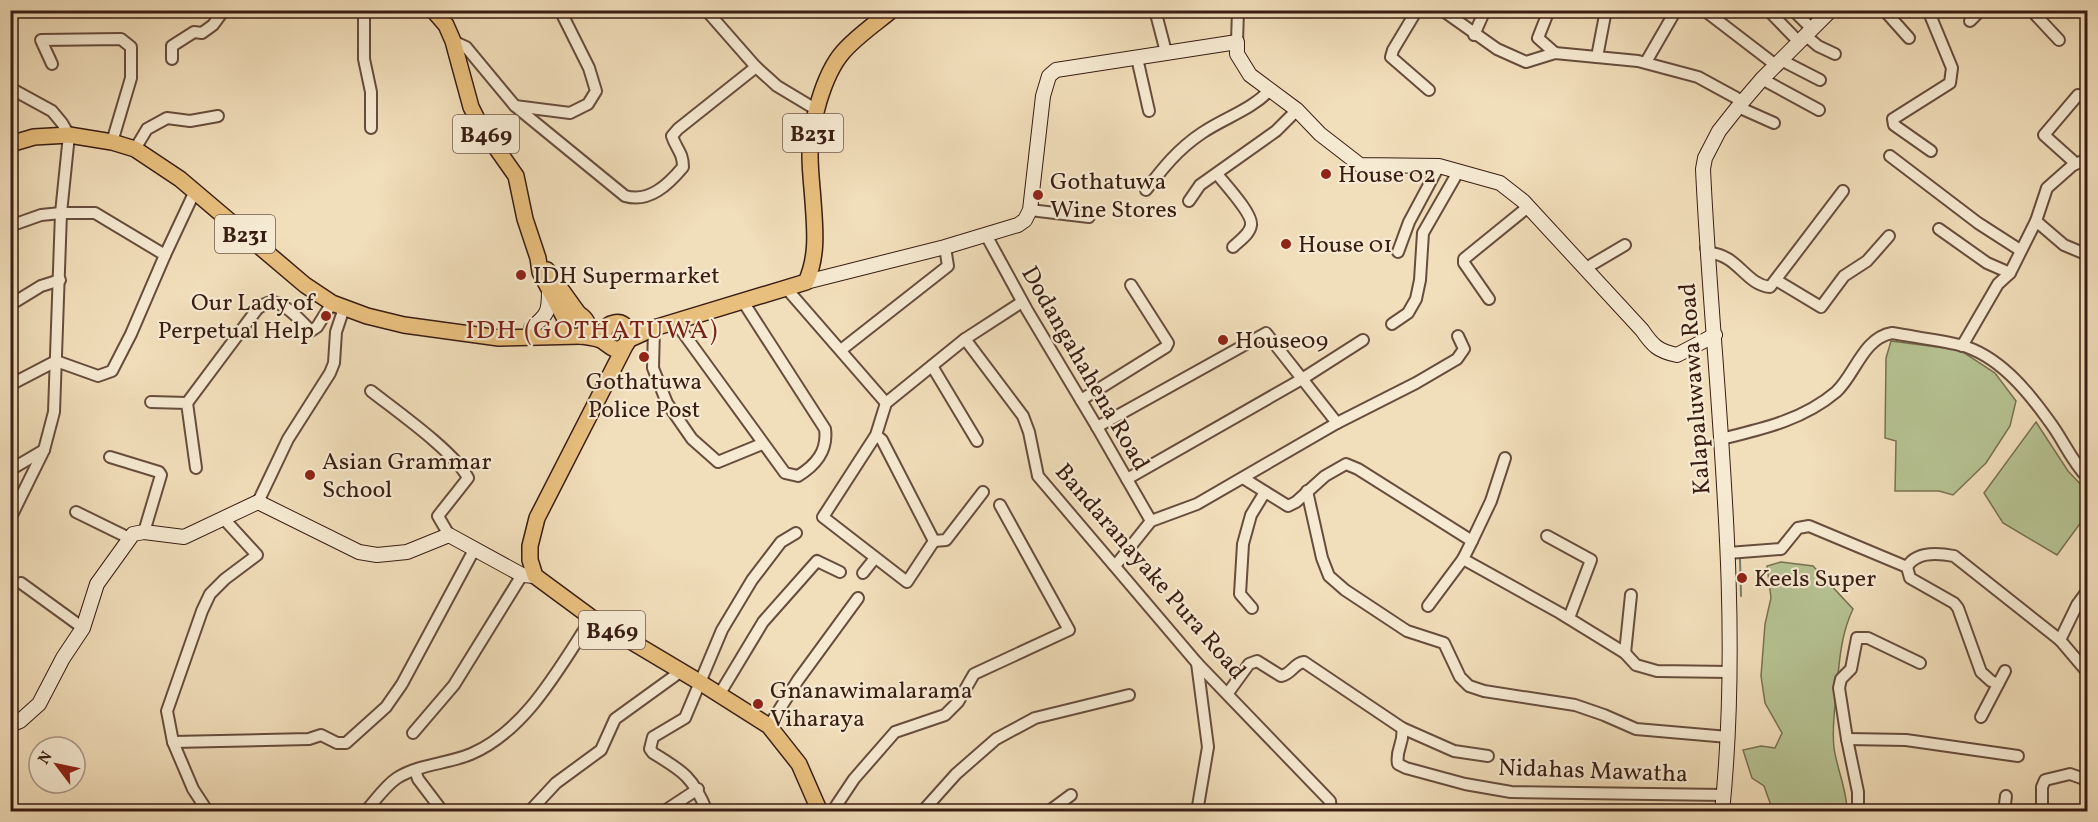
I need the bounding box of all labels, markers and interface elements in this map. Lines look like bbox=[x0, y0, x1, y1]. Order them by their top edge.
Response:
road number: B231 bbox=[783, 114, 843, 152]
road number: B469 bbox=[453, 115, 519, 153]
place label: House 02 bbox=[1338, 159, 1436, 193]
place label: Gothatuwa Wine Stores bbox=[1050, 166, 1177, 228]
marker: House 02 bbox=[1319, 167, 1333, 181]
marker: Gothatuwa Wine Stores bbox=[1031, 188, 1045, 202]
road number: B231 bbox=[215, 215, 275, 253]
place label: House 01 bbox=[1298, 229, 1393, 263]
marker: House 01 bbox=[1279, 237, 1293, 251]
place label: IDH Supermarket bbox=[533, 260, 720, 294]
street label: Dodangahahena Road bbox=[1012, 260, 1157, 478]
marker: IDH Supermarket bbox=[514, 268, 528, 282]
street label: Kalapaluwawa Road bbox=[1672, 282, 1720, 496]
place label: Our Lady of Perpetual Help bbox=[158, 287, 317, 349]
marker: Our Lady of Perpetual Help bbox=[319, 309, 333, 323]
district label: IDH (GOTHATUWA) bbox=[465, 313, 719, 349]
place label: House09 bbox=[1235, 325, 1328, 359]
marker: House09 bbox=[1216, 333, 1230, 347]
marker: Gothatuwa Police Post bbox=[637, 350, 651, 364]
place label: Gothatuwa Police Post bbox=[586, 366, 702, 428]
place label: Asian Grammar School bbox=[322, 446, 492, 508]
street label: Bandaranayake Pura Road bbox=[1046, 457, 1253, 688]
marker: Asian Grammar School bbox=[303, 468, 317, 482]
place label: Keels Super bbox=[1754, 563, 1876, 597]
marker: Keels Super bbox=[1735, 571, 1749, 585]
road number: B469 bbox=[579, 611, 645, 649]
place label: Gnanawimalarama Viharaya bbox=[770, 675, 973, 737]
marker: Gnanawimalarama Viharaya bbox=[751, 697, 765, 711]
north arrow bbox=[27, 735, 87, 795]
text: N bbox=[34, 747, 59, 769]
street label: Nidahas Mawatha bbox=[1497, 752, 1689, 792]

